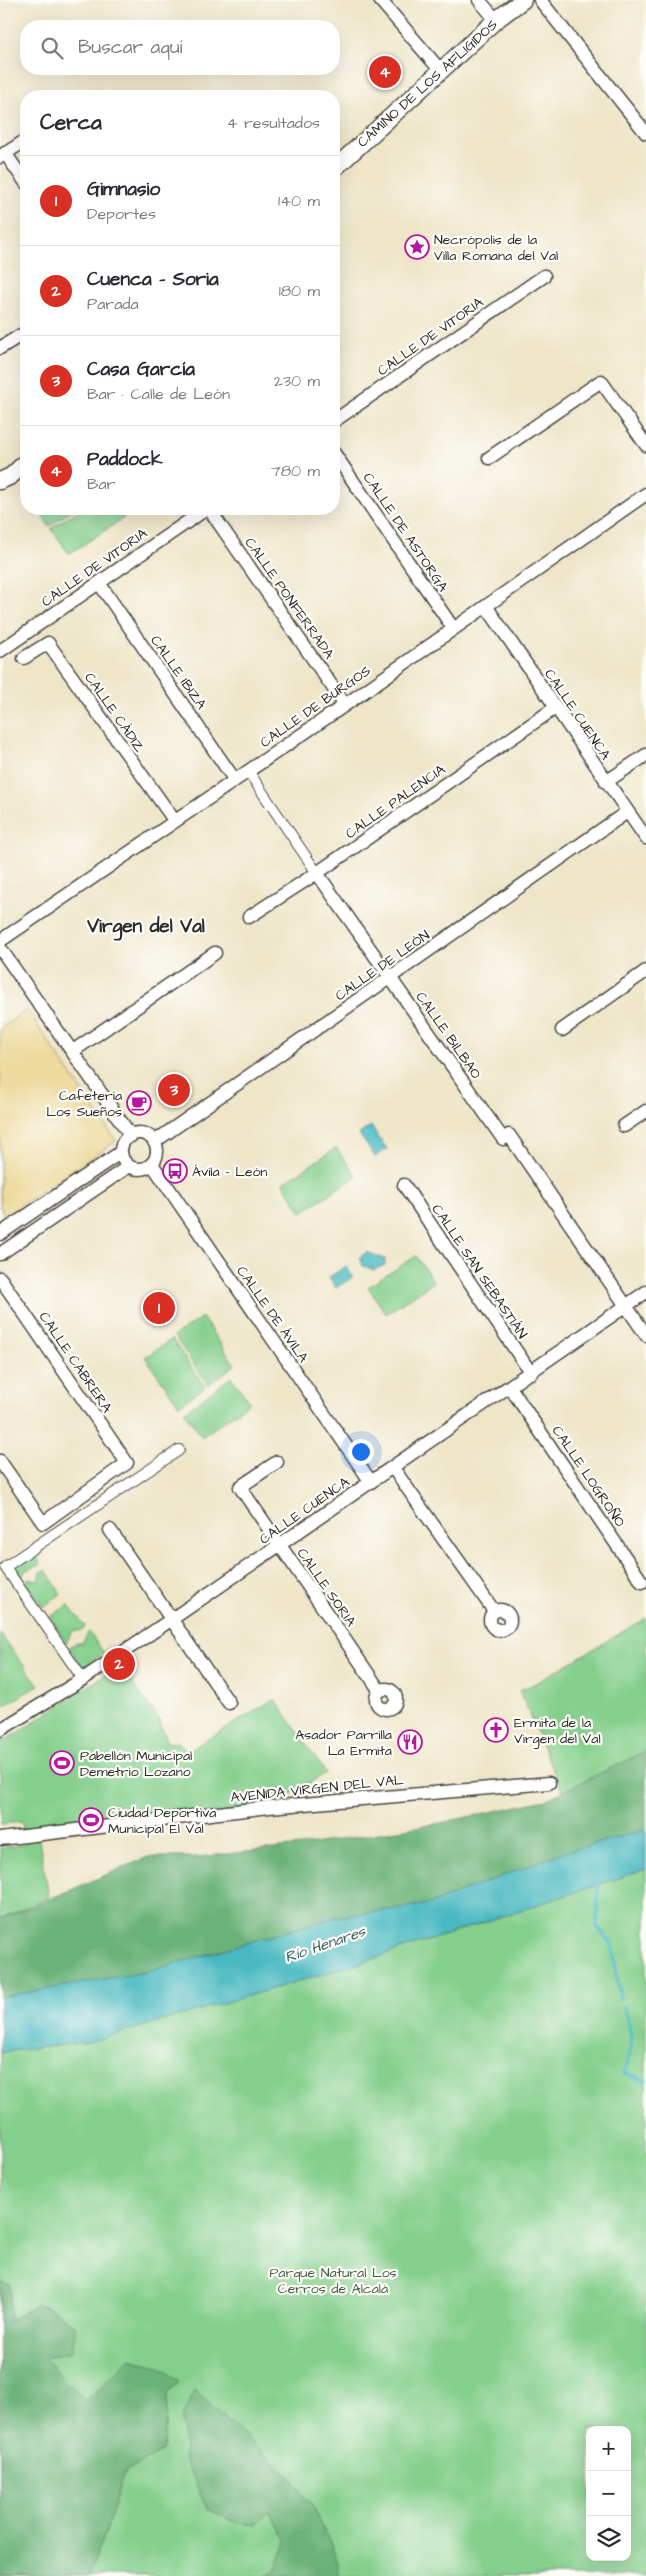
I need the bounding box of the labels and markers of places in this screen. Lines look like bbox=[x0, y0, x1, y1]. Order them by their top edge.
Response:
pin: 4 bbox=[369, 53, 401, 91]
place label: Necrópolis de la Villa Romana del Val bbox=[434, 230, 558, 266]
place icon: Necrópolis de la Villa Romana del Val bbox=[404, 234, 430, 260]
pin: 3 bbox=[158, 1071, 190, 1109]
place label: Cafetería Los Sueños bbox=[46, 1086, 122, 1122]
cafe icon: Cafetería Los Sueños bbox=[126, 1090, 152, 1116]
bus stop icon: Ávila - León bbox=[162, 1158, 188, 1184]
place label: Ávila - León bbox=[192, 1162, 267, 1182]
pin: 1 bbox=[143, 1289, 175, 1327]
pin: 2 bbox=[103, 1645, 135, 1683]
place label: Ermita de la Virgen del Val bbox=[514, 1713, 601, 1749]
church icon: Ermita de la Virgen del Val bbox=[483, 1717, 509, 1743]
place label: Asador Parrilla La Ermita bbox=[295, 1725, 392, 1761]
restaurant icon: Asador Parrilla La Ermita bbox=[397, 1729, 423, 1755]
place label: Pabellón Municipal Demetrio Lozano bbox=[80, 1746, 192, 1782]
sports icon: Pabellón Municipal Demetrio Lozano bbox=[49, 1750, 75, 1776]
place label: Ciudad Deportiva Municipal El Val bbox=[108, 1803, 216, 1839]
sports icon: Ciudad Deportiva Municipal El Val bbox=[78, 1807, 104, 1833]

